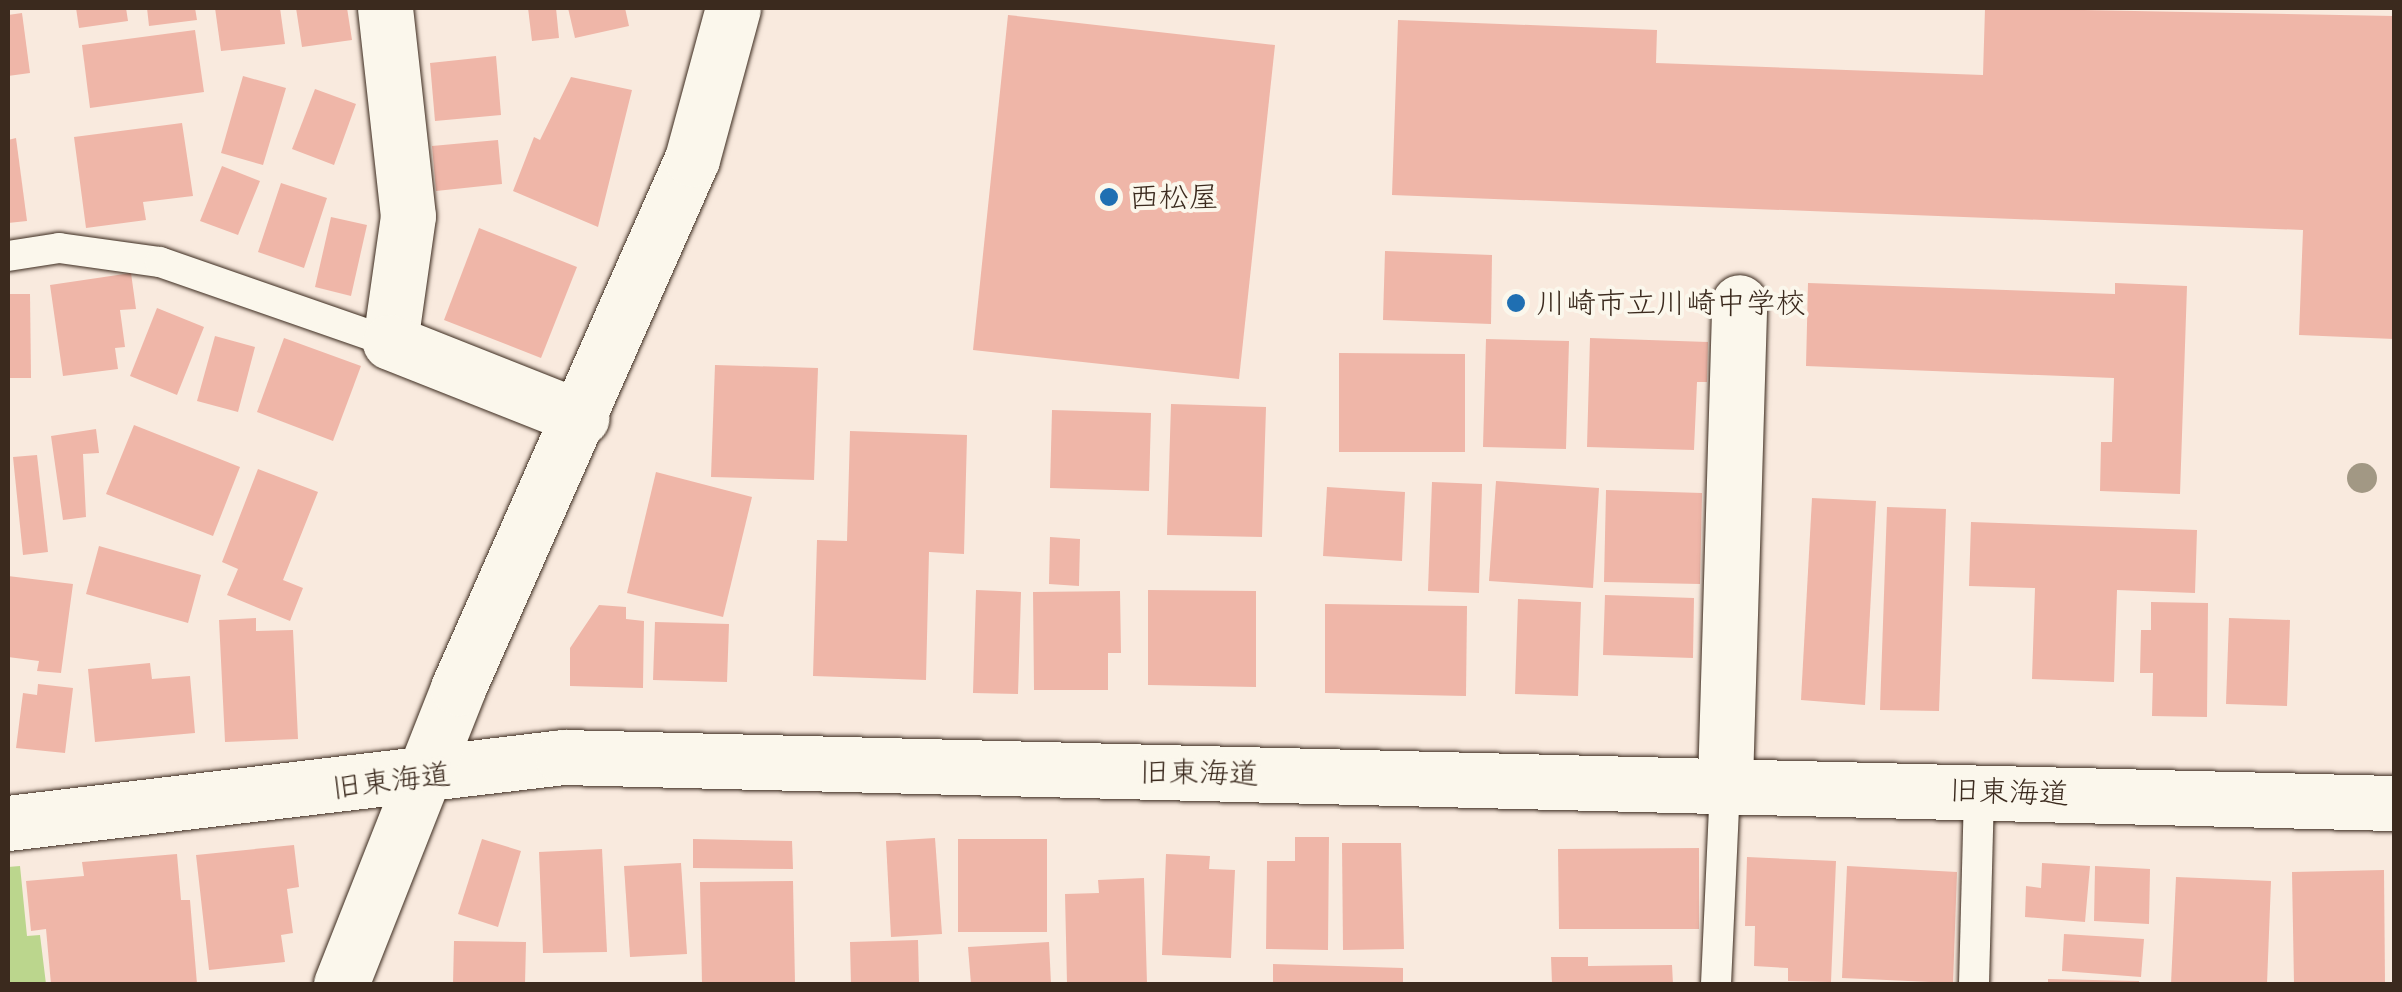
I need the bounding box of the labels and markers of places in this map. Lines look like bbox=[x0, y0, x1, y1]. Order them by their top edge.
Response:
place label: 西松屋 bbox=[1129, 179, 1219, 215]
marker: 西松屋 bbox=[1098, 186, 1120, 208]
place label: 川崎市立川崎中学校 bbox=[1536, 285, 1806, 321]
marker: 川崎市立川崎中学校 bbox=[1505, 292, 1527, 314]

